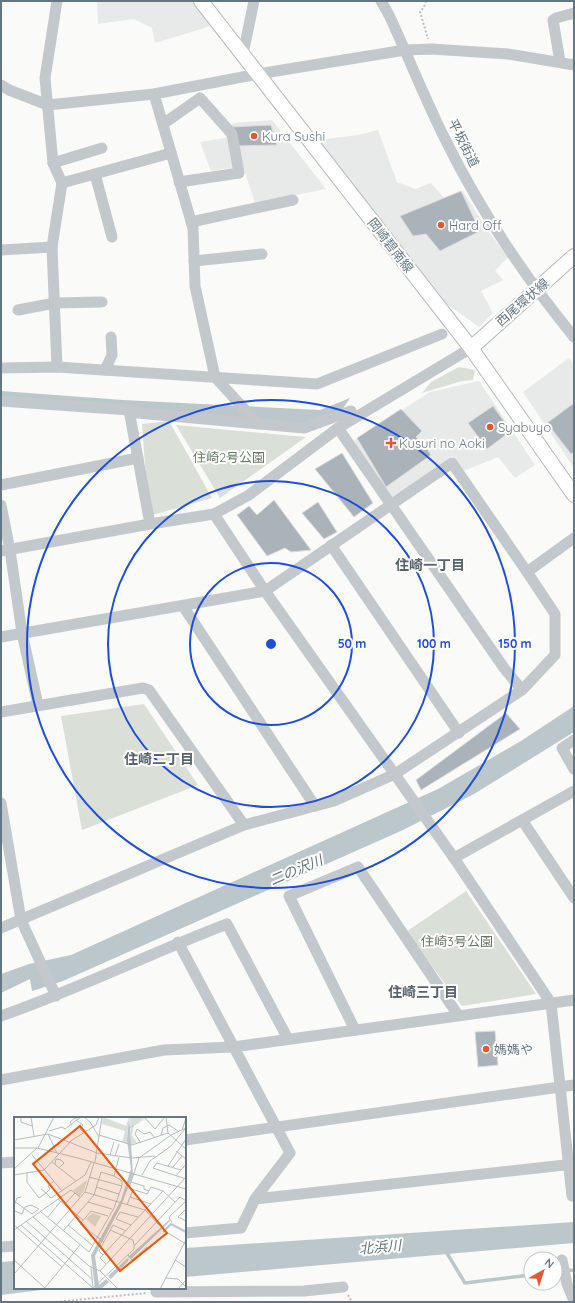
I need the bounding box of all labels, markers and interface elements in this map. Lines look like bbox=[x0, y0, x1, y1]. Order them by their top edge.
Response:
street label: 平坂街道 bbox=[445, 116, 483, 170]
place label: Kura Sushi bbox=[262, 128, 325, 144]
marker: Kura Sushi bbox=[249, 131, 259, 141]
street label: 岡崎碧南線 bbox=[365, 214, 417, 276]
place label: Hard Off bbox=[449, 217, 502, 233]
marker: Hard Off bbox=[436, 220, 446, 230]
street label: 西尾環状線 bbox=[492, 275, 552, 329]
place label: Syabuyo bbox=[498, 419, 551, 435]
marker: Syabuyo bbox=[485, 422, 495, 432]
place label: Kusuri no Aoki bbox=[399, 435, 485, 451]
marker: Kusuri no Aoki bbox=[386, 438, 396, 448]
park label: 住崎2号公園 bbox=[193, 449, 265, 465]
district label: 住崎一丁目 bbox=[395, 556, 465, 574]
text: 50 m bbox=[338, 636, 366, 651]
text: 100 m bbox=[417, 636, 451, 651]
text: 150 m bbox=[498, 636, 532, 651]
centre of rings bbox=[264, 637, 278, 651]
district label: 住崎二丁目 bbox=[124, 750, 194, 768]
water label: 二の沢川 bbox=[267, 850, 327, 889]
park label: 住崎3号公園 bbox=[421, 933, 493, 949]
district label: 住崎三丁目 bbox=[388, 983, 458, 1001]
place label: 媽媽や bbox=[494, 1041, 533, 1057]
marker: 媽媽や bbox=[481, 1044, 491, 1054]
inset map bbox=[14, 1117, 186, 1289]
water label: 北浜川 bbox=[358, 1236, 404, 1258]
north arrow bbox=[523, 1251, 563, 1291]
text: N bbox=[542, 1255, 557, 1271]

